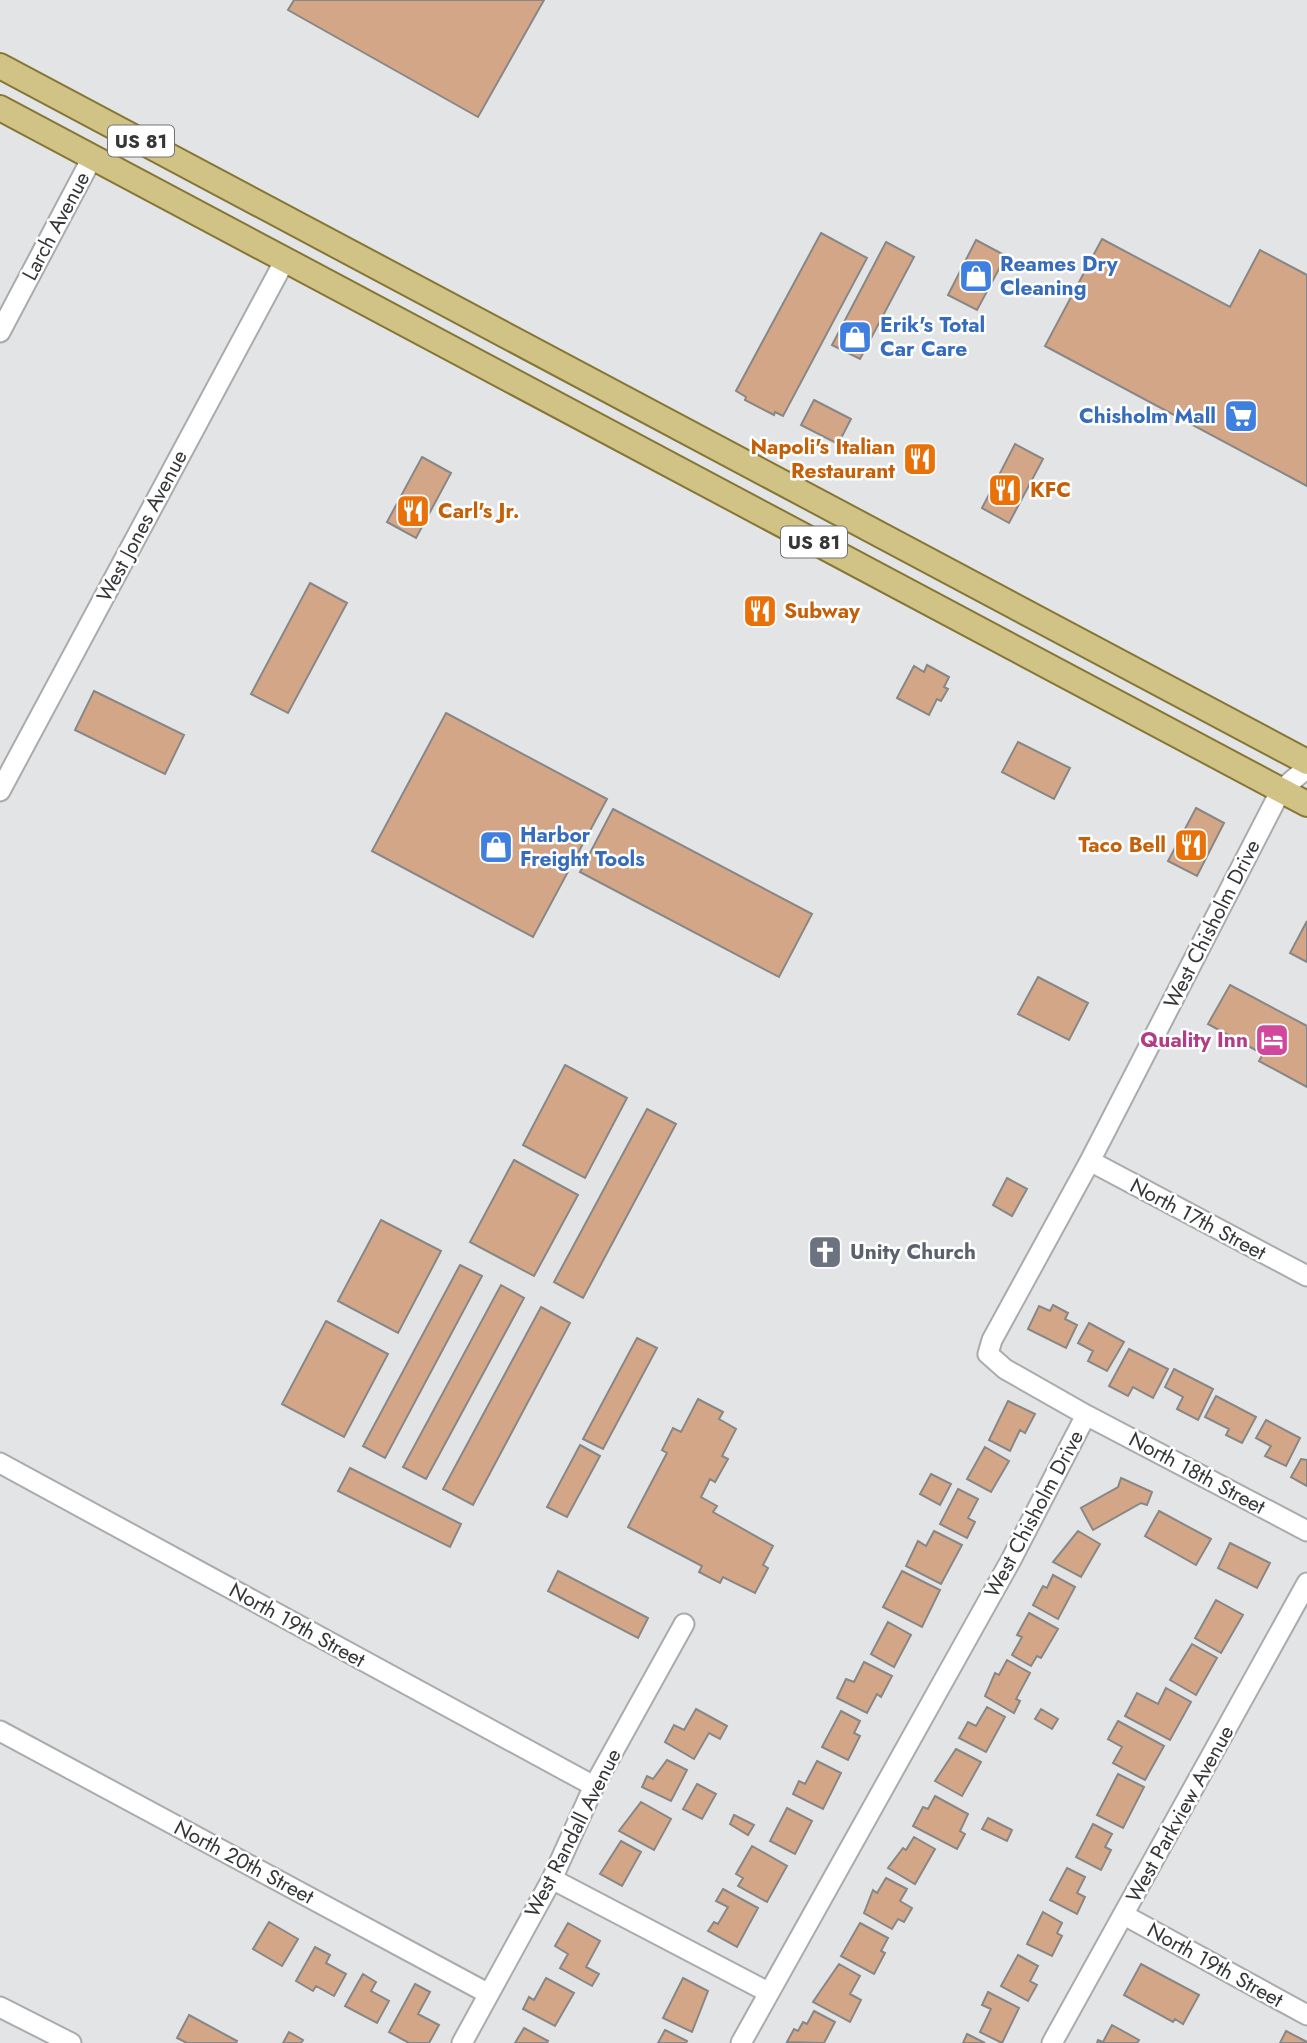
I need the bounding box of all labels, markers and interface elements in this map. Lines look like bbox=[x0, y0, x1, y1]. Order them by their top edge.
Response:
road number: US 81 bbox=[108, 125, 174, 156]
street label: Larch Avenue bbox=[15, 166, 97, 286]
place label: Reames Dry Cleaning bbox=[1000, 249, 1119, 303]
shop icon: Reames Dry Cleaning bbox=[957, 257, 995, 295]
place label: Erik's Total Car Care bbox=[880, 310, 985, 364]
shop icon: Erik's Total Car Care bbox=[836, 318, 874, 356]
supermarket icon: Chisholm Mall bbox=[1222, 397, 1260, 435]
place label: Chisholm Mall bbox=[1079, 401, 1216, 431]
place label: Napoli's Italian Restaurant bbox=[750, 432, 895, 486]
restaurant icon: Napoli's Italian Restaurant bbox=[901, 440, 939, 478]
street label: West Jones Avenue bbox=[89, 445, 195, 607]
restaurant icon: KFC bbox=[986, 471, 1024, 509]
place label: KFC bbox=[1030, 475, 1071, 505]
restaurant icon: Carl's Jr. bbox=[394, 492, 432, 530]
place label: Carl's Jr. bbox=[438, 496, 520, 526]
road number: US 81 bbox=[781, 526, 847, 558]
restaurant icon: Subway bbox=[741, 592, 779, 630]
place label: Subway bbox=[784, 596, 861, 626]
place label: Harbor Freight Tools bbox=[520, 820, 645, 874]
restaurant icon: Taco Bell bbox=[1172, 826, 1210, 864]
shop icon: Harbor Freight Tools bbox=[477, 828, 515, 866]
place label: Taco Bell bbox=[1079, 830, 1166, 860]
street label: West Chisholm Drive bbox=[1156, 834, 1268, 1014]
hotel icon: Quality Inn bbox=[1253, 1021, 1291, 1059]
place label: Quality Inn bbox=[1140, 1025, 1248, 1055]
street label: North 17th Street bbox=[1125, 1170, 1271, 1268]
church icon: Unity Church bbox=[806, 1233, 844, 1271]
place label: Unity Church bbox=[850, 1237, 976, 1267]
street label: North 18th Street bbox=[1123, 1424, 1271, 1522]
street label: West Chisholm Drive bbox=[977, 1425, 1091, 1603]
street label: North 19th Street bbox=[224, 1575, 370, 1675]
street label: West Parkview Avenue bbox=[1119, 1720, 1241, 1908]
street label: West Randall Avenue bbox=[517, 1743, 629, 1923]
street label: North 20th Street bbox=[169, 1813, 319, 1911]
street label: North 19th Street bbox=[1142, 1915, 1288, 2015]

